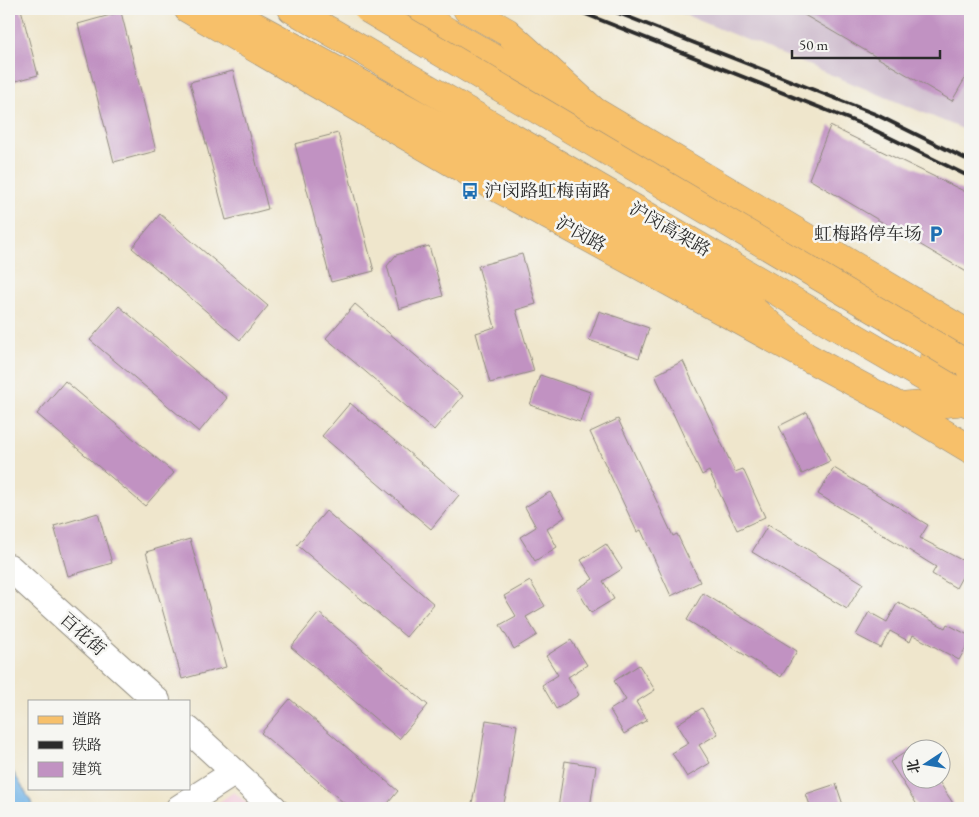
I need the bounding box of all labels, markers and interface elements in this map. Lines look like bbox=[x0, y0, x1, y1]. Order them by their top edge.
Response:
scale bar bbox=[792, 28, 939, 60]
text: 50 m bbox=[799, 35, 828, 54]
place label: 沪闵路虹梅南路 bbox=[484, 179, 610, 202]
bus stop icon: 沪闵路虹梅南路 bbox=[460, 181, 480, 201]
street label: 沪闵高架路 bbox=[626, 196, 715, 261]
street label: 沪闵路 bbox=[552, 210, 610, 257]
place label: 虹梅路停车场 bbox=[814, 222, 922, 245]
parking icon: 虹梅路停车场 bbox=[926, 224, 946, 244]
street label: 百花街 bbox=[56, 607, 111, 660]
legend bbox=[28, 700, 190, 790]
text: 道路 bbox=[72, 709, 102, 728]
text: 铁路 bbox=[72, 735, 102, 754]
north arrow bbox=[902, 740, 952, 790]
text: 北 bbox=[903, 758, 924, 775]
text: 建筑 bbox=[72, 759, 102, 778]

